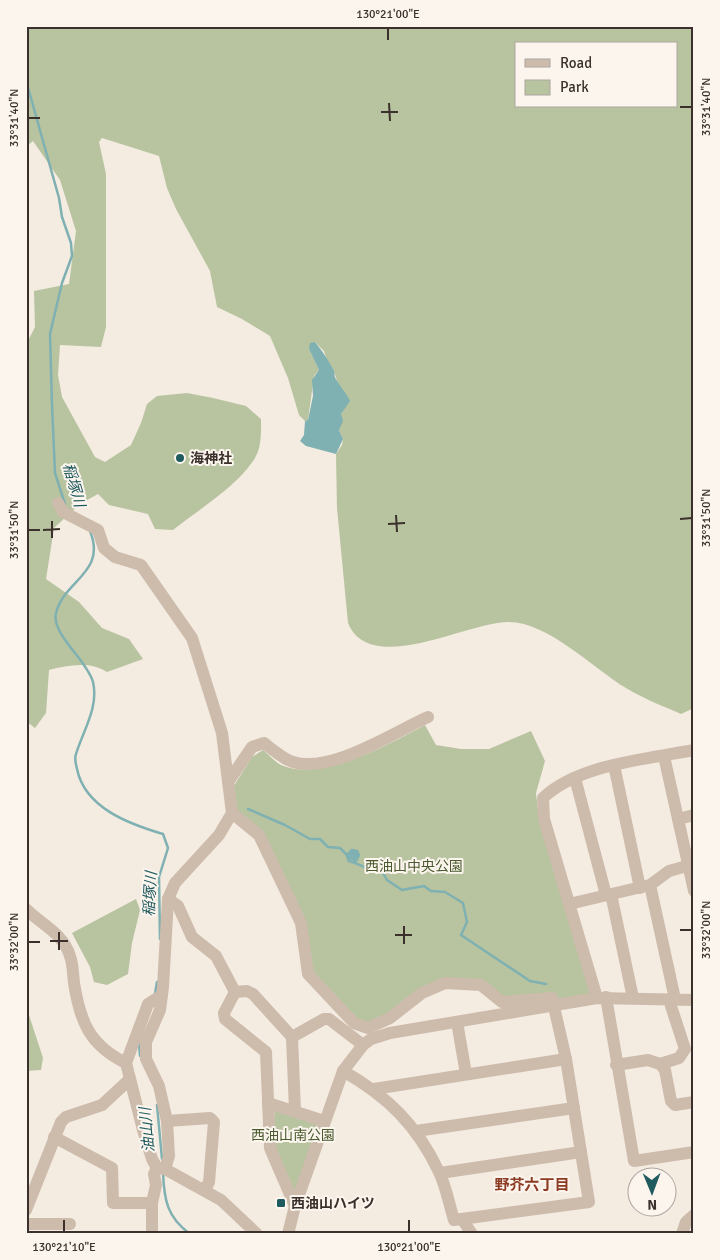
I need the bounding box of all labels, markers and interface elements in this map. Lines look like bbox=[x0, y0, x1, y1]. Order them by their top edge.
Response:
text: 130°21'00"E bbox=[356, 7, 420, 22]
legend bbox=[515, 42, 678, 108]
text: Road bbox=[560, 54, 592, 72]
text: Park bbox=[560, 78, 589, 96]
text: 33°31'40"N bbox=[699, 78, 714, 136]
text: 33°31'40"N bbox=[7, 89, 22, 147]
place label: 海神社 bbox=[190, 450, 232, 467]
marker: 海神社 bbox=[174, 452, 186, 464]
water label: 稲塚川 bbox=[59, 461, 89, 511]
text: 33°31'50"N bbox=[699, 489, 714, 547]
text: 33°31'50"N bbox=[7, 501, 22, 559]
park label: 西油山中央公園 bbox=[365, 858, 463, 875]
water label: 稲塚川 bbox=[140, 869, 160, 917]
text: 33°32'00"N bbox=[699, 901, 714, 959]
text: 33°32'00"N bbox=[7, 913, 22, 971]
water label: 油山川 bbox=[136, 1105, 158, 1153]
park label: 西油山南公園 bbox=[251, 1127, 335, 1144]
north arrow bbox=[628, 1168, 678, 1218]
district label: 野芥六丁目 bbox=[494, 1176, 570, 1194]
place label: 西油山ハイツ bbox=[291, 1195, 375, 1212]
text: N bbox=[647, 1196, 657, 1213]
marker: 西油山ハイツ bbox=[275, 1197, 287, 1209]
text: 130°21'10"E bbox=[32, 1240, 96, 1255]
text: 130°21'00"E bbox=[377, 1240, 441, 1255]

